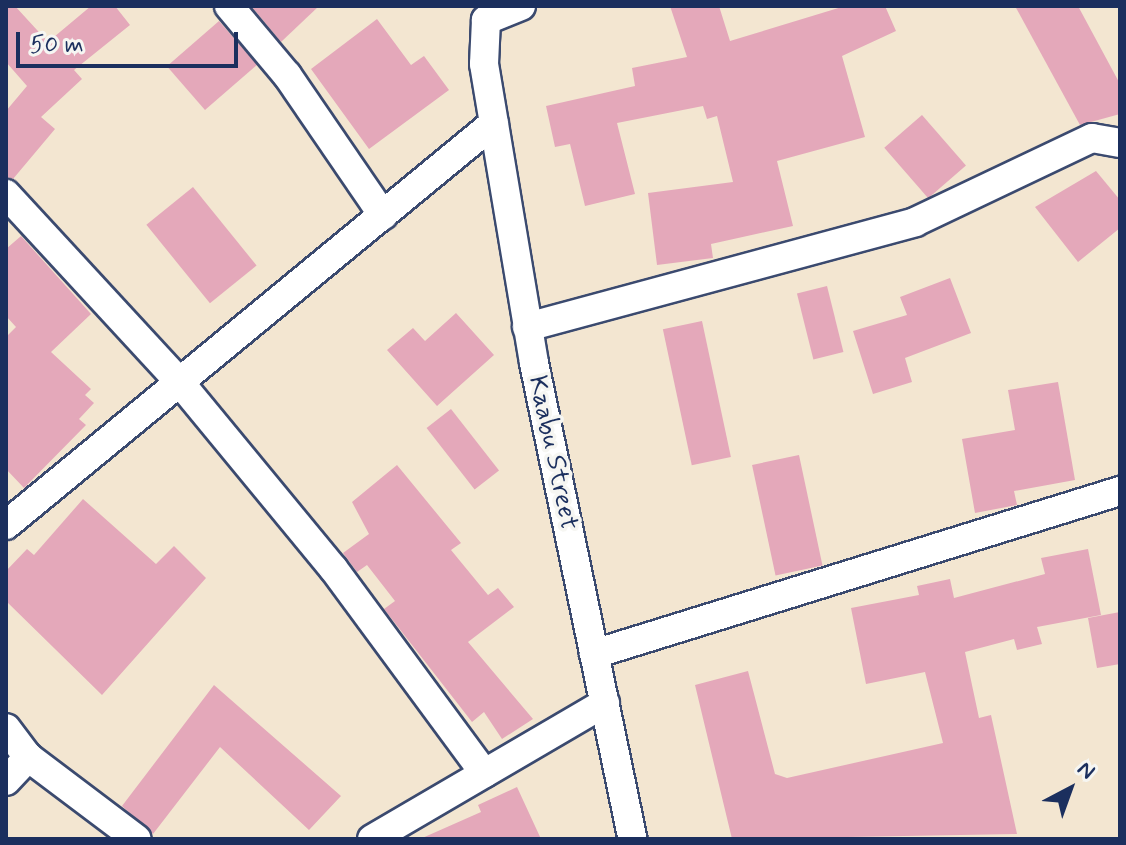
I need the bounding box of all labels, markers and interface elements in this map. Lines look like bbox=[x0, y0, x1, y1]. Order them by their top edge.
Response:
scale bar bbox=[20, 16, 242, 66]
text: 50 m bbox=[30, 30, 84, 61]
street label: Kaabu Street bbox=[521, 374, 583, 532]
north arrow bbox=[1030, 749, 1110, 829]
text: N bbox=[1071, 756, 1100, 786]

